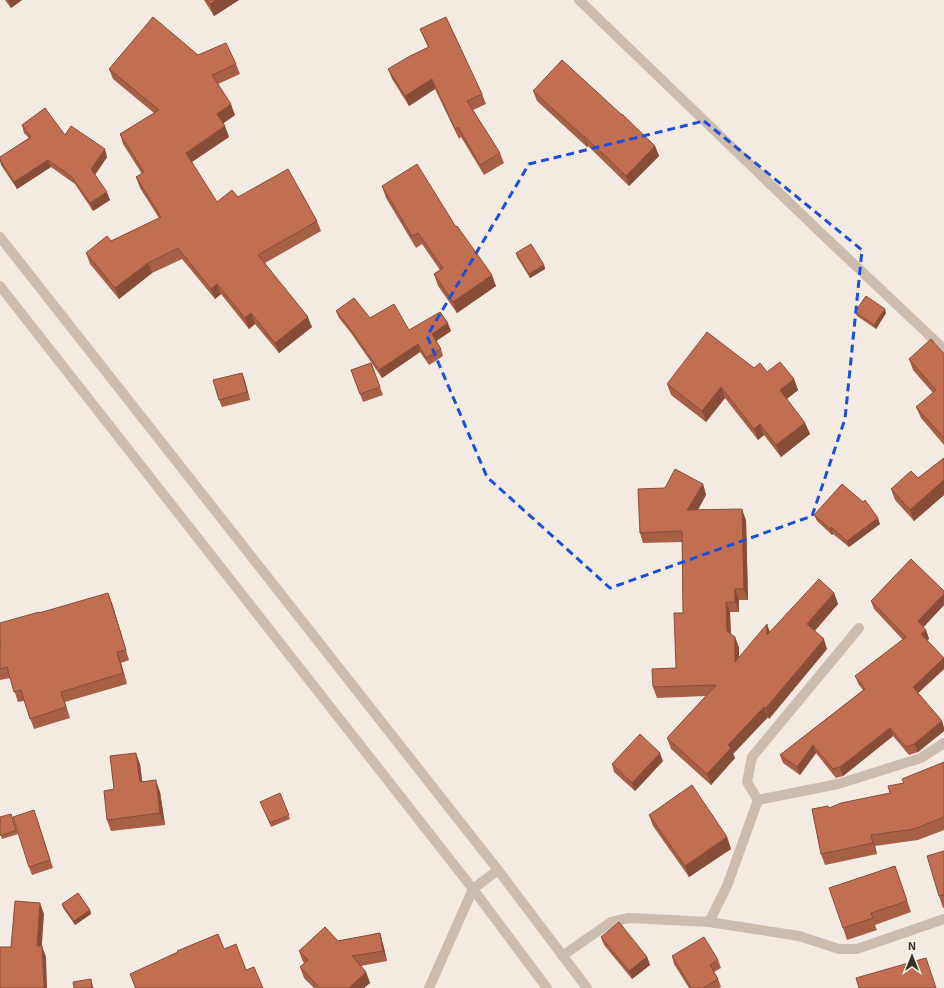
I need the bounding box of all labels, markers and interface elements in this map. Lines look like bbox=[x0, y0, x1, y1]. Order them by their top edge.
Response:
north arrow bbox=[892, 936, 932, 976]
text: N bbox=[908, 939, 916, 952]

